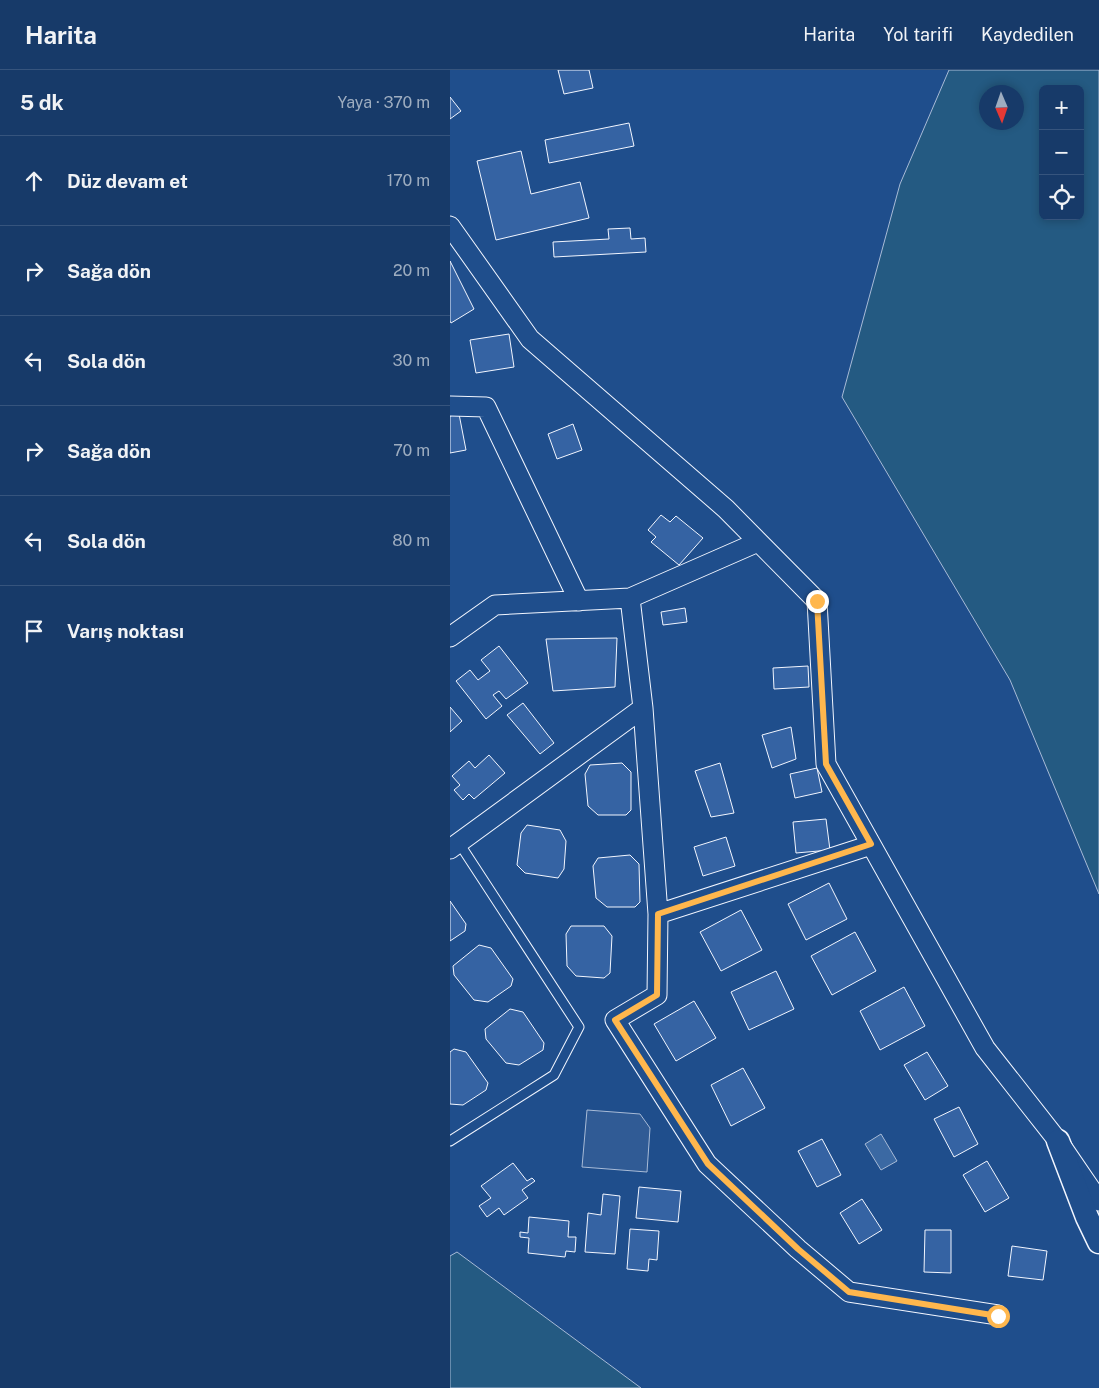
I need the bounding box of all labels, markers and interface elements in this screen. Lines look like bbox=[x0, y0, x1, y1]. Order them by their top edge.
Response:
text: Harita bbox=[25, 21, 97, 49]
text: Harita bbox=[803, 24, 855, 45]
text: Yol tarifi bbox=[883, 24, 953, 45]
text: Kaydedilen bbox=[981, 24, 1074, 45]
north arrow bbox=[979, 85, 1024, 130]
map controls bbox=[1039, 85, 1084, 220]
button: + bbox=[1039, 85, 1084, 130]
text: 5 dk bbox=[20, 90, 64, 115]
text: Yaya · 370 m bbox=[338, 93, 430, 112]
button: − bbox=[1039, 130, 1084, 175]
icon: ahead bbox=[20, 167, 48, 195]
text: Düz devam et bbox=[67, 170, 188, 192]
text: 170 m bbox=[387, 171, 430, 190]
button: locate bbox=[1039, 175, 1084, 220]
icon: right bbox=[20, 257, 48, 285]
text: Sağa dön bbox=[67, 260, 151, 282]
text: 20 m bbox=[393, 261, 430, 280]
icon: left bbox=[20, 347, 48, 375]
text: Sola dön bbox=[67, 350, 146, 372]
text: 30 m bbox=[393, 351, 430, 370]
icon: right bbox=[20, 437, 48, 465]
text: Sağa dön bbox=[67, 440, 151, 462]
text: 70 m bbox=[393, 441, 430, 460]
icon: left bbox=[20, 527, 48, 555]
text: Sola dön bbox=[67, 530, 146, 552]
text: 80 m bbox=[392, 531, 430, 550]
route end bbox=[806, 590, 829, 613]
icon: arrive bbox=[20, 617, 48, 645]
text: Varış noktası bbox=[67, 620, 184, 642]
route start bbox=[987, 1305, 1010, 1328]

